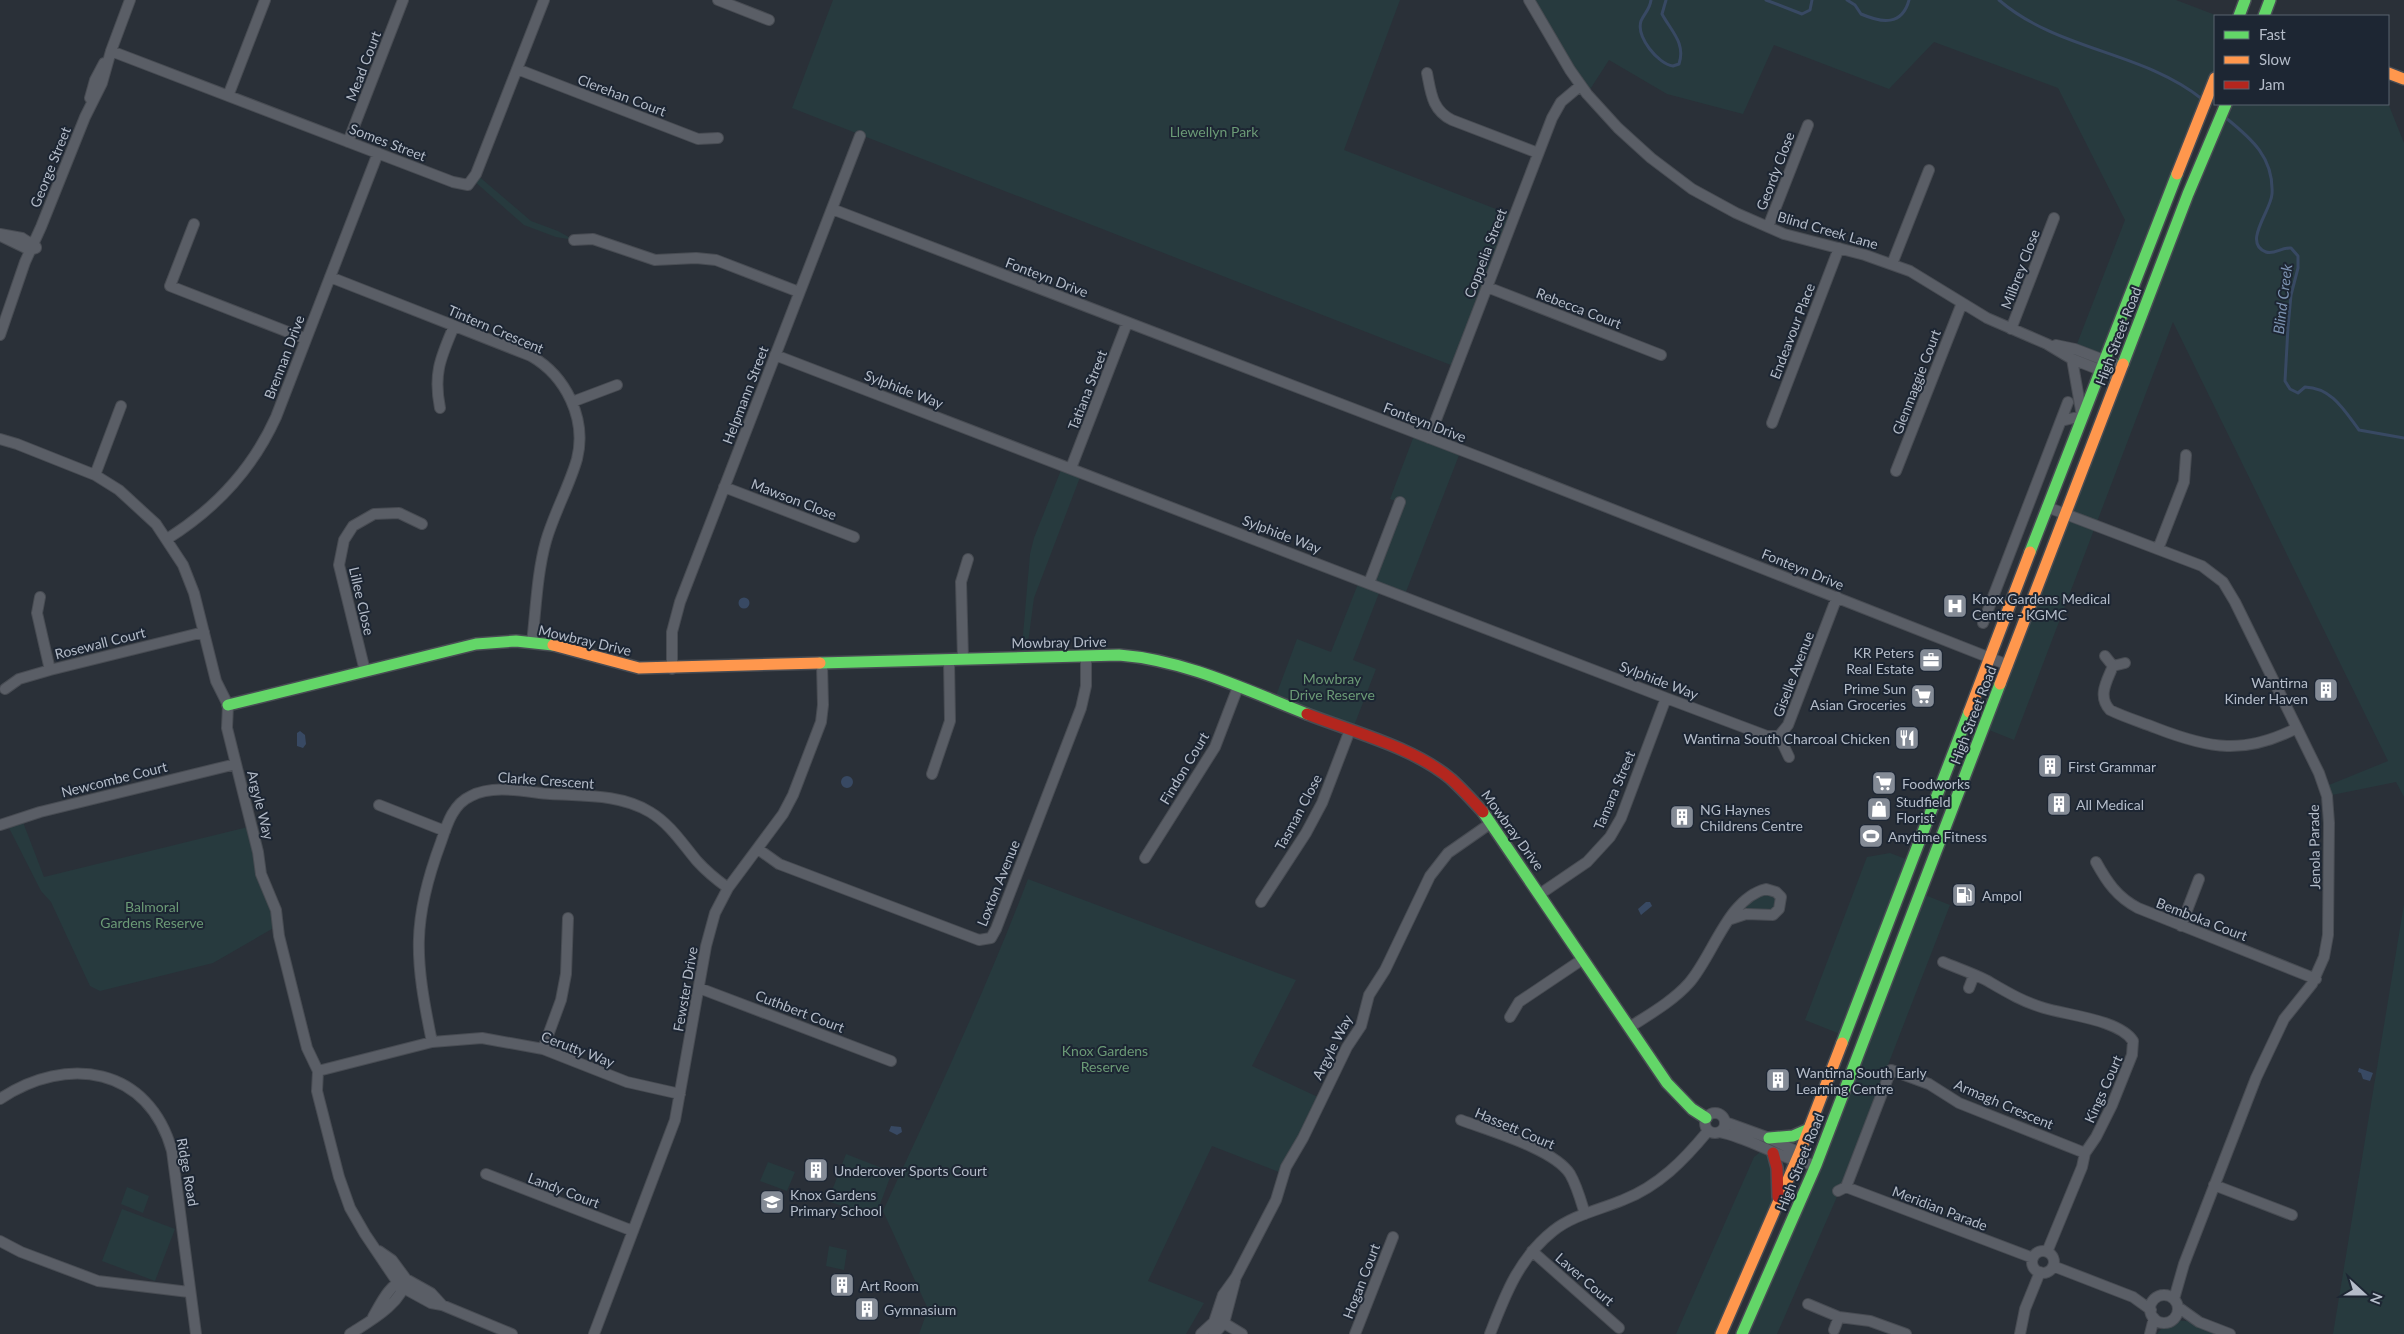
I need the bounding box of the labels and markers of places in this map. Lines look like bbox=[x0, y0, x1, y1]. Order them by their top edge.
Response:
place label: Knox Gardens Medical Centre - KGMC bbox=[1972, 590, 2110, 623]
hospital icon: Knox Gardens Medical Centre - KGMC bbox=[1942, 593, 1968, 619]
place label: KR Peters Real Estate bbox=[1846, 644, 1914, 677]
office icon: KR Peters Real Estate bbox=[1918, 647, 1944, 673]
place label: Wantirna Kinder Haven bbox=[2224, 674, 2308, 707]
building icon: Wantirna Kinder Haven bbox=[2313, 677, 2339, 703]
place label: Prime Sun Asian Groceries bbox=[1810, 680, 1906, 713]
supermarket icon: Prime Sun Asian Groceries bbox=[1910, 683, 1936, 709]
restaurant icon: Wantirna South Charcoal Chicken bbox=[1894, 725, 1920, 751]
place label: Wantirna South Charcoal Chicken bbox=[1683, 730, 1890, 747]
building icon: First Grammar bbox=[2037, 753, 2063, 779]
place label: First Grammar bbox=[2068, 758, 2156, 775]
supermarket icon: Foodworks bbox=[1871, 770, 1897, 796]
place label: Foodworks bbox=[1902, 775, 1970, 792]
building icon: All Medical bbox=[2046, 791, 2072, 817]
place label: Studfield Florist bbox=[1896, 793, 1951, 826]
shop icon: Studfield Florist bbox=[1866, 796, 1892, 822]
place label: All Medical bbox=[2076, 796, 2144, 813]
place label: NG Haynes Childrens Centre bbox=[1700, 801, 1803, 834]
building icon: NG Haynes Childrens Centre bbox=[1669, 804, 1695, 830]
sports icon: Anytime Fitness bbox=[1858, 823, 1884, 849]
place label: Anytime Fitness bbox=[1888, 828, 1987, 845]
fuel station icon: Ampol bbox=[1951, 882, 1977, 908]
place label: Ampol bbox=[1982, 887, 2022, 904]
place label: Wantirna South Early Learning Centre bbox=[1796, 1064, 1928, 1097]
building icon: Wantirna South Early Learning Centre bbox=[1765, 1067, 1791, 1093]
building icon: Undercover Sports Court bbox=[803, 1157, 829, 1183]
place label: Undercover Sports Court bbox=[834, 1162, 987, 1179]
place label: Knox Gardens Primary School bbox=[790, 1186, 882, 1219]
school or university icon: Knox Gardens Primary School bbox=[759, 1189, 785, 1215]
building icon: Art Room bbox=[829, 1272, 855, 1298]
place label: Art Room bbox=[860, 1277, 919, 1294]
building icon: Gymnasium bbox=[854, 1296, 880, 1322]
place label: Gymnasium bbox=[884, 1301, 956, 1318]

